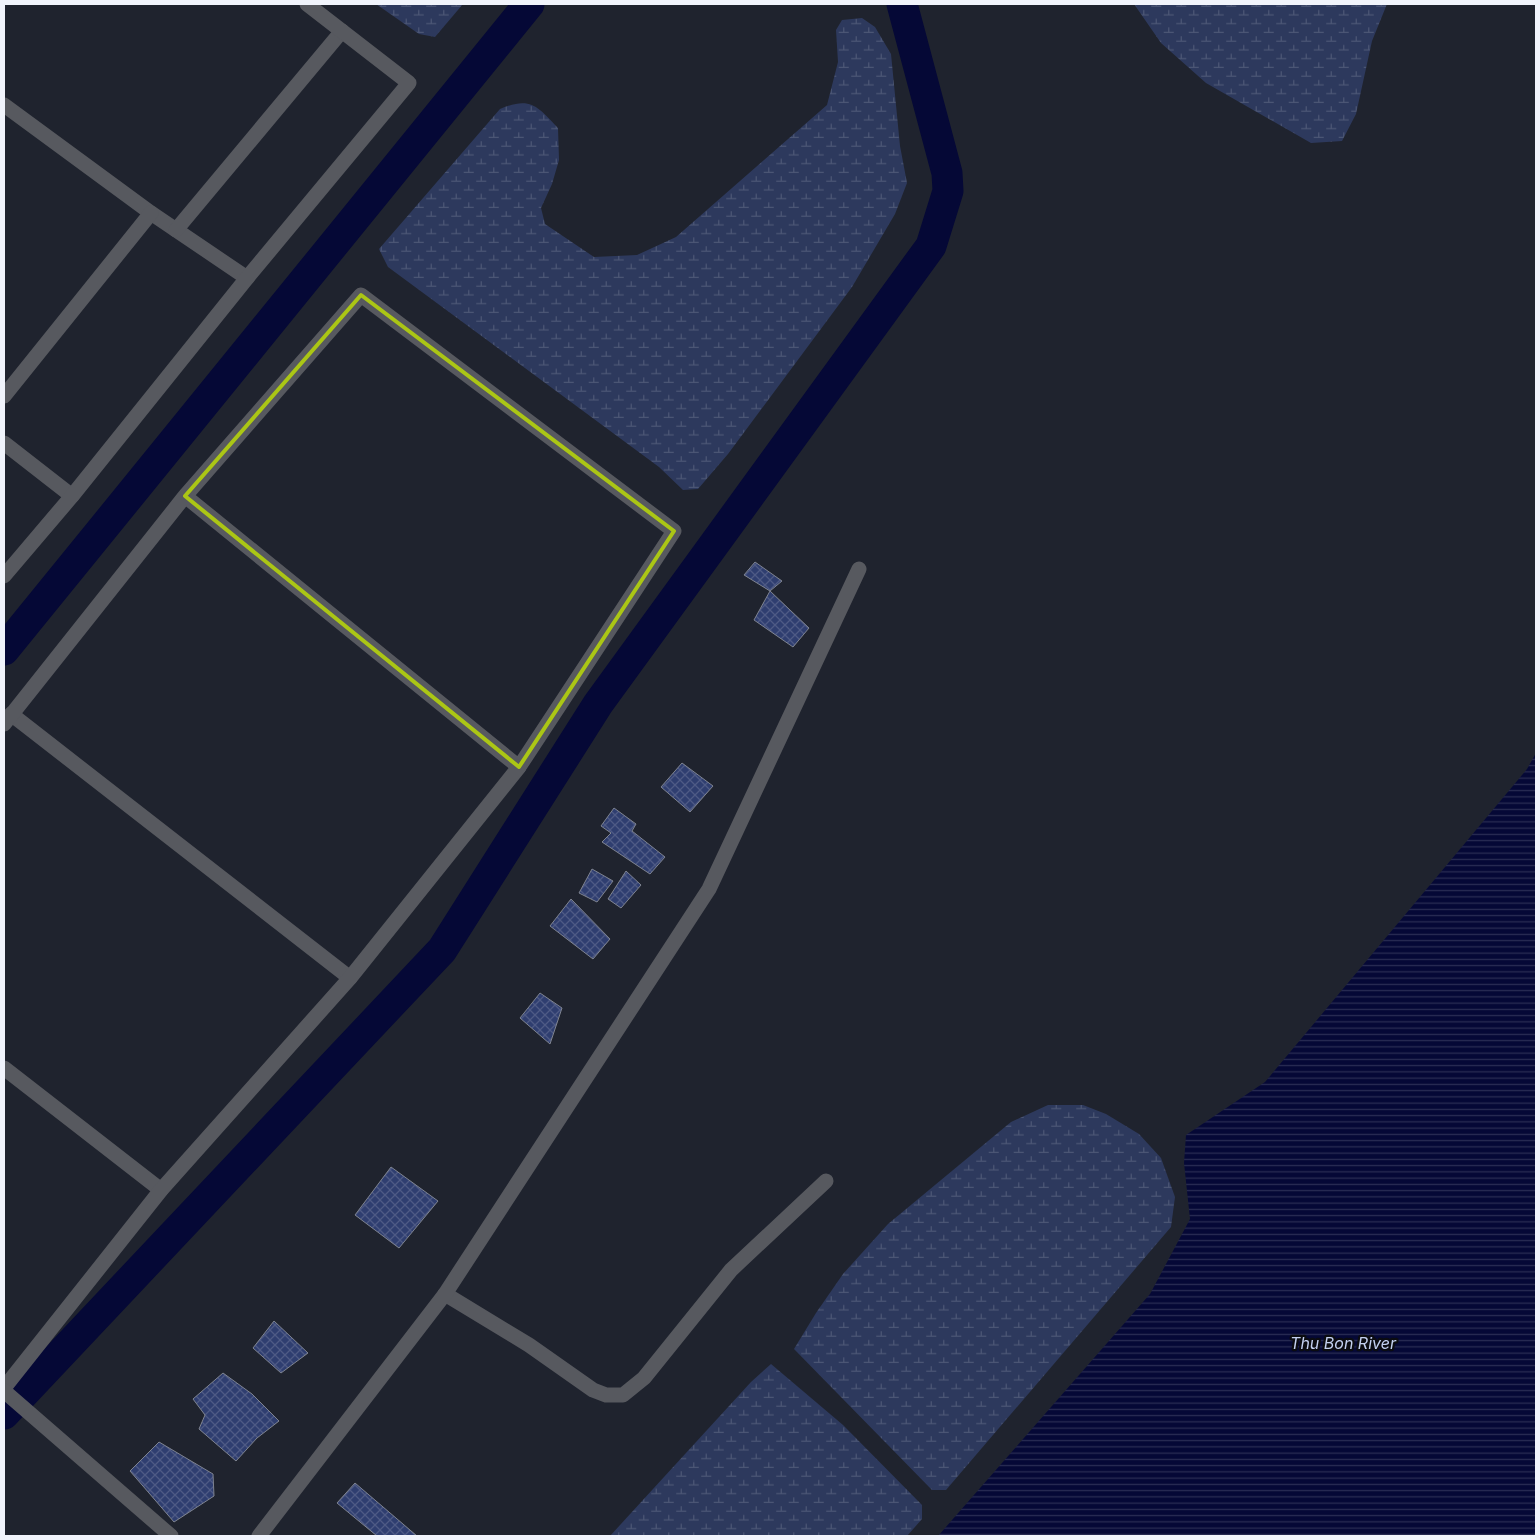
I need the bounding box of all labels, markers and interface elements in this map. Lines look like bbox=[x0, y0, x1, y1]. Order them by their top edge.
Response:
water label: Thu Bon River bbox=[1290, 1333, 1397, 1353]

